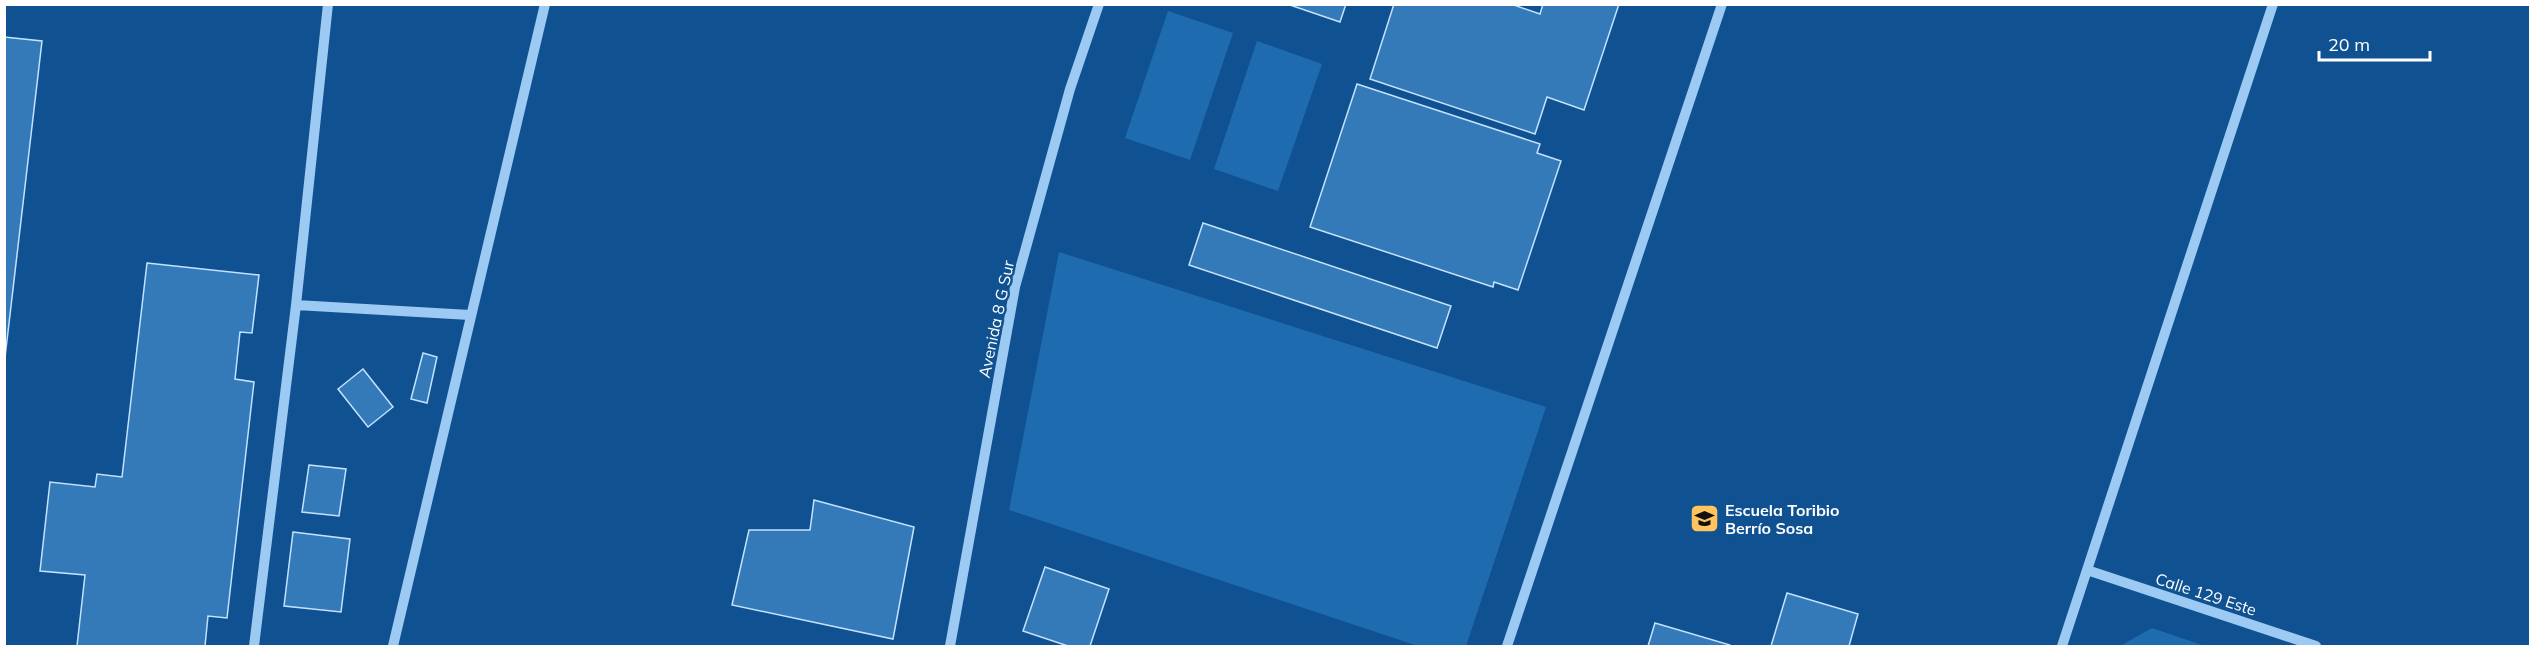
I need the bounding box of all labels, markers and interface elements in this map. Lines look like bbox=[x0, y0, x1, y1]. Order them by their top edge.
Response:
scale bar bbox=[2319, 24, 2430, 62]
text: 20 m bbox=[2328, 33, 2370, 56]
street label: Avenida 8 G Sur bbox=[974, 258, 1018, 380]
place label: Escuela Toribio Berrío Sosa bbox=[1725, 500, 1839, 538]
school or university icon: Escuela Toribio Berrío Sosa bbox=[1688, 503, 1720, 535]
street label: Calle 129 Este bbox=[2153, 568, 2259, 620]

